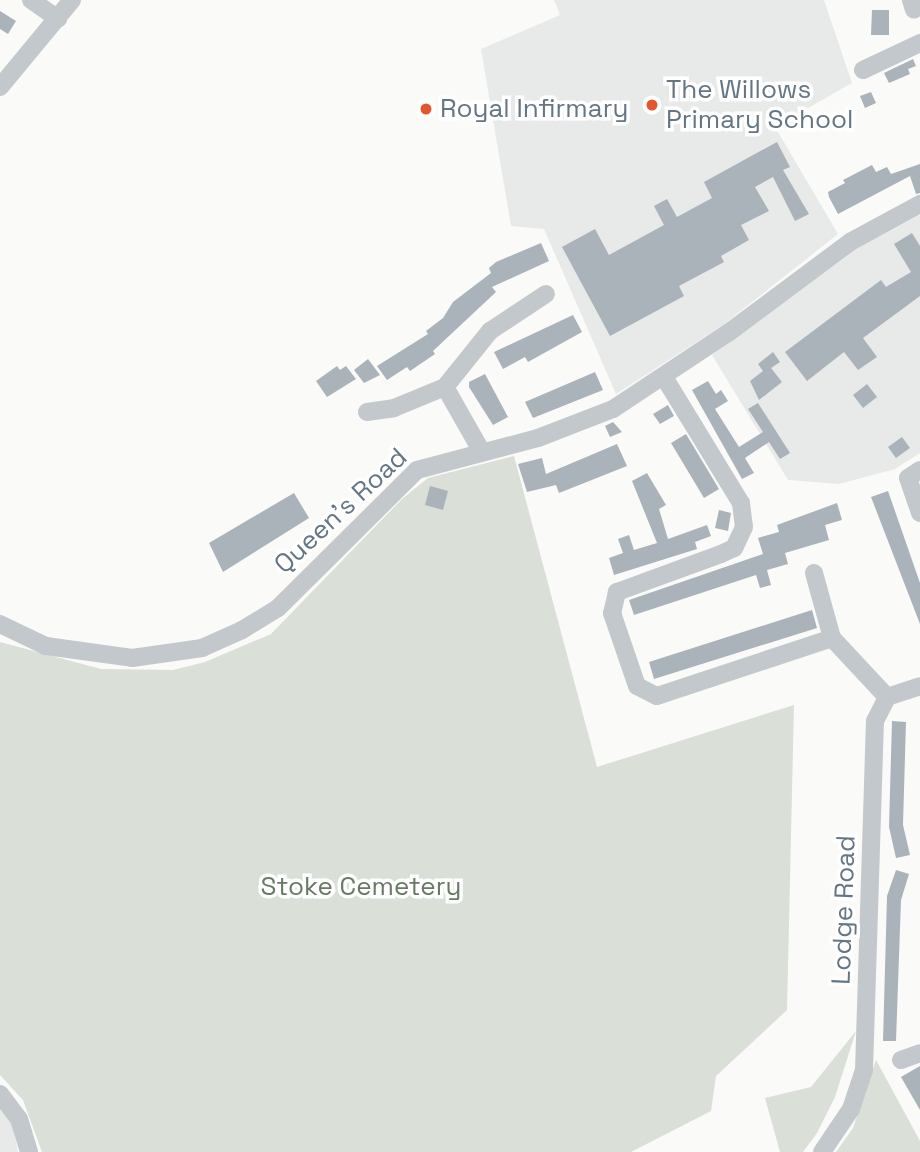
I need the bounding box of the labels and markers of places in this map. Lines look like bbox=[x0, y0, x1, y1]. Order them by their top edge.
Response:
place label: The Willows Primary School bbox=[666, 74, 853, 136]
place label: Royal Infirmary bbox=[440, 93, 628, 125]
marker: The Willows Primary School bbox=[644, 97, 660, 113]
marker: Royal Infirmary bbox=[418, 101, 434, 117]

